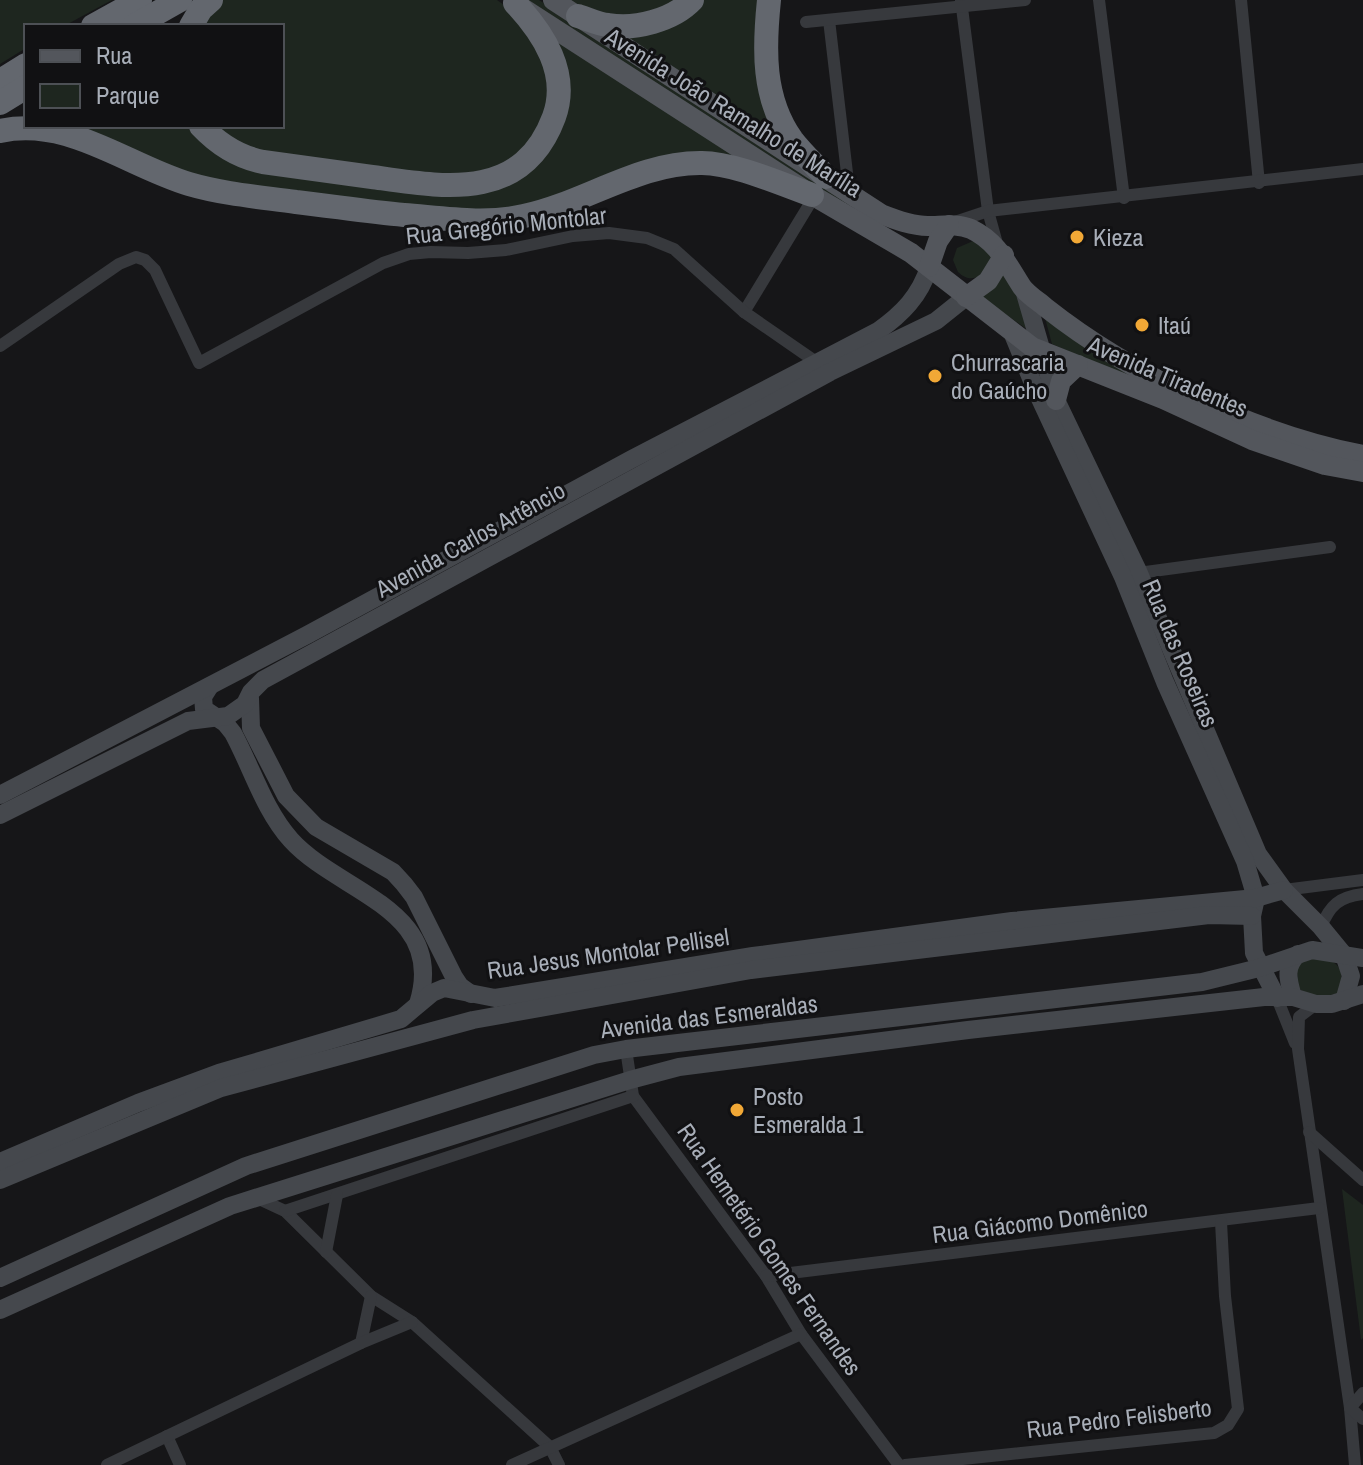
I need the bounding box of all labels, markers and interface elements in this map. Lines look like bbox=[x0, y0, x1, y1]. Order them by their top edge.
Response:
street label: Avenida João Ramalho de Marília bbox=[599, 19, 869, 204]
legend bbox=[24, 24, 284, 128]
text: Rua bbox=[96, 39, 132, 71]
text: Parque bbox=[96, 79, 159, 111]
street label: Rua Gregório Montolar bbox=[404, 199, 608, 251]
place label: Kieza bbox=[1093, 221, 1143, 253]
marker: Kieza bbox=[1068, 228, 1086, 246]
place label: Itaú bbox=[1158, 309, 1191, 341]
marker: Itaú bbox=[1133, 316, 1151, 334]
street label: Avenida Tiradentes bbox=[1082, 328, 1253, 424]
place label: Churrascaria do Gaúcho bbox=[951, 346, 1065, 406]
marker: Churrascaria do Gaúcho bbox=[926, 367, 944, 385]
street label: Avenida Carlos Artêncio bbox=[369, 474, 570, 605]
street label: Rua das Roseiras bbox=[1135, 574, 1227, 732]
street label: Rua Jesus Montolar Pellisel bbox=[485, 920, 731, 986]
street label: Avenida das Esmeraldas bbox=[598, 987, 819, 1045]
place label: Posto Esmeralda 1 bbox=[753, 1080, 864, 1140]
marker: Posto Esmeralda 1 bbox=[728, 1101, 746, 1119]
street label: Rua Hemetério Gomes Fernandes bbox=[671, 1117, 869, 1381]
street label: Rua Giácomo Domênico bbox=[931, 1192, 1149, 1250]
street label: Rua Pedro Felisberto bbox=[1025, 1391, 1213, 1445]

